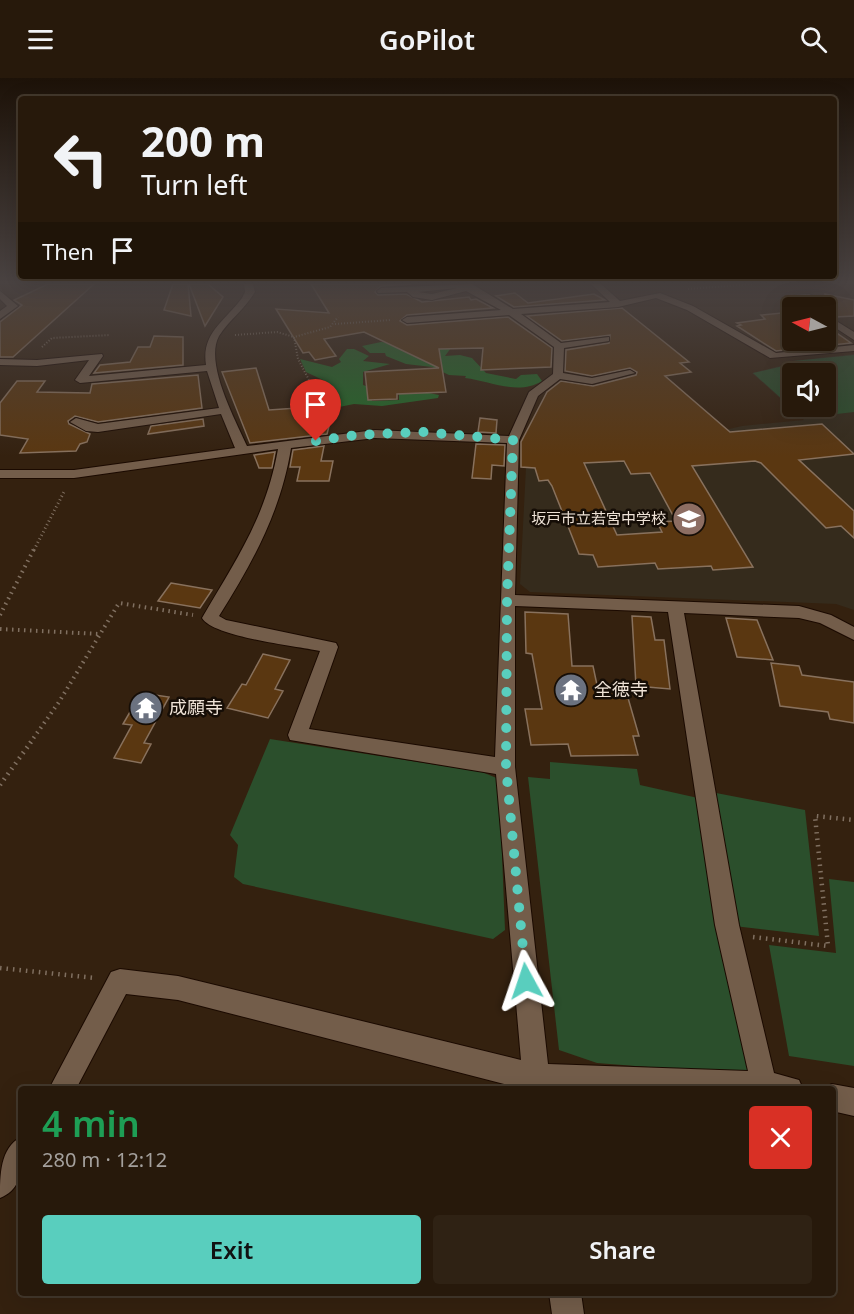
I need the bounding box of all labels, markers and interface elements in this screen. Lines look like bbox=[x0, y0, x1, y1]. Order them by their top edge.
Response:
text: GoPilot bbox=[379, 21, 475, 58]
icon: menu bbox=[24, 23, 57, 56]
icon: search bbox=[797, 23, 830, 56]
text: 200 m bbox=[141, 112, 265, 169]
icon: left bbox=[42, 120, 120, 198]
text: Turn left bbox=[141, 166, 247, 203]
icon: arrive bbox=[106, 234, 139, 267]
text: Then bbox=[42, 236, 94, 266]
north arrow bbox=[782, 297, 836, 351]
map controls bbox=[782, 297, 836, 417]
button: sound bbox=[782, 363, 836, 417]
pin bbox=[290, 379, 341, 441]
icon: arrive bbox=[299, 388, 332, 421]
school or university icon: 坂戸市立若宮中学校 bbox=[671, 501, 707, 537]
place label: 坂戸市立若宮中学校 bbox=[531, 508, 666, 528]
temple icon: 全徳寺 bbox=[553, 672, 589, 708]
place label: 全徳寺 bbox=[594, 677, 648, 701]
temple icon: 成願寺 bbox=[128, 690, 164, 726]
place label: 成願寺 bbox=[169, 695, 223, 719]
position arrow bbox=[494, 949, 558, 1013]
text: 4 min bbox=[42, 1099, 140, 1148]
button: close bbox=[749, 1106, 812, 1169]
text: 280 m · 12:12 bbox=[42, 1146, 167, 1173]
button: Exit bbox=[42, 1215, 421, 1284]
button: Share bbox=[433, 1215, 812, 1284]

